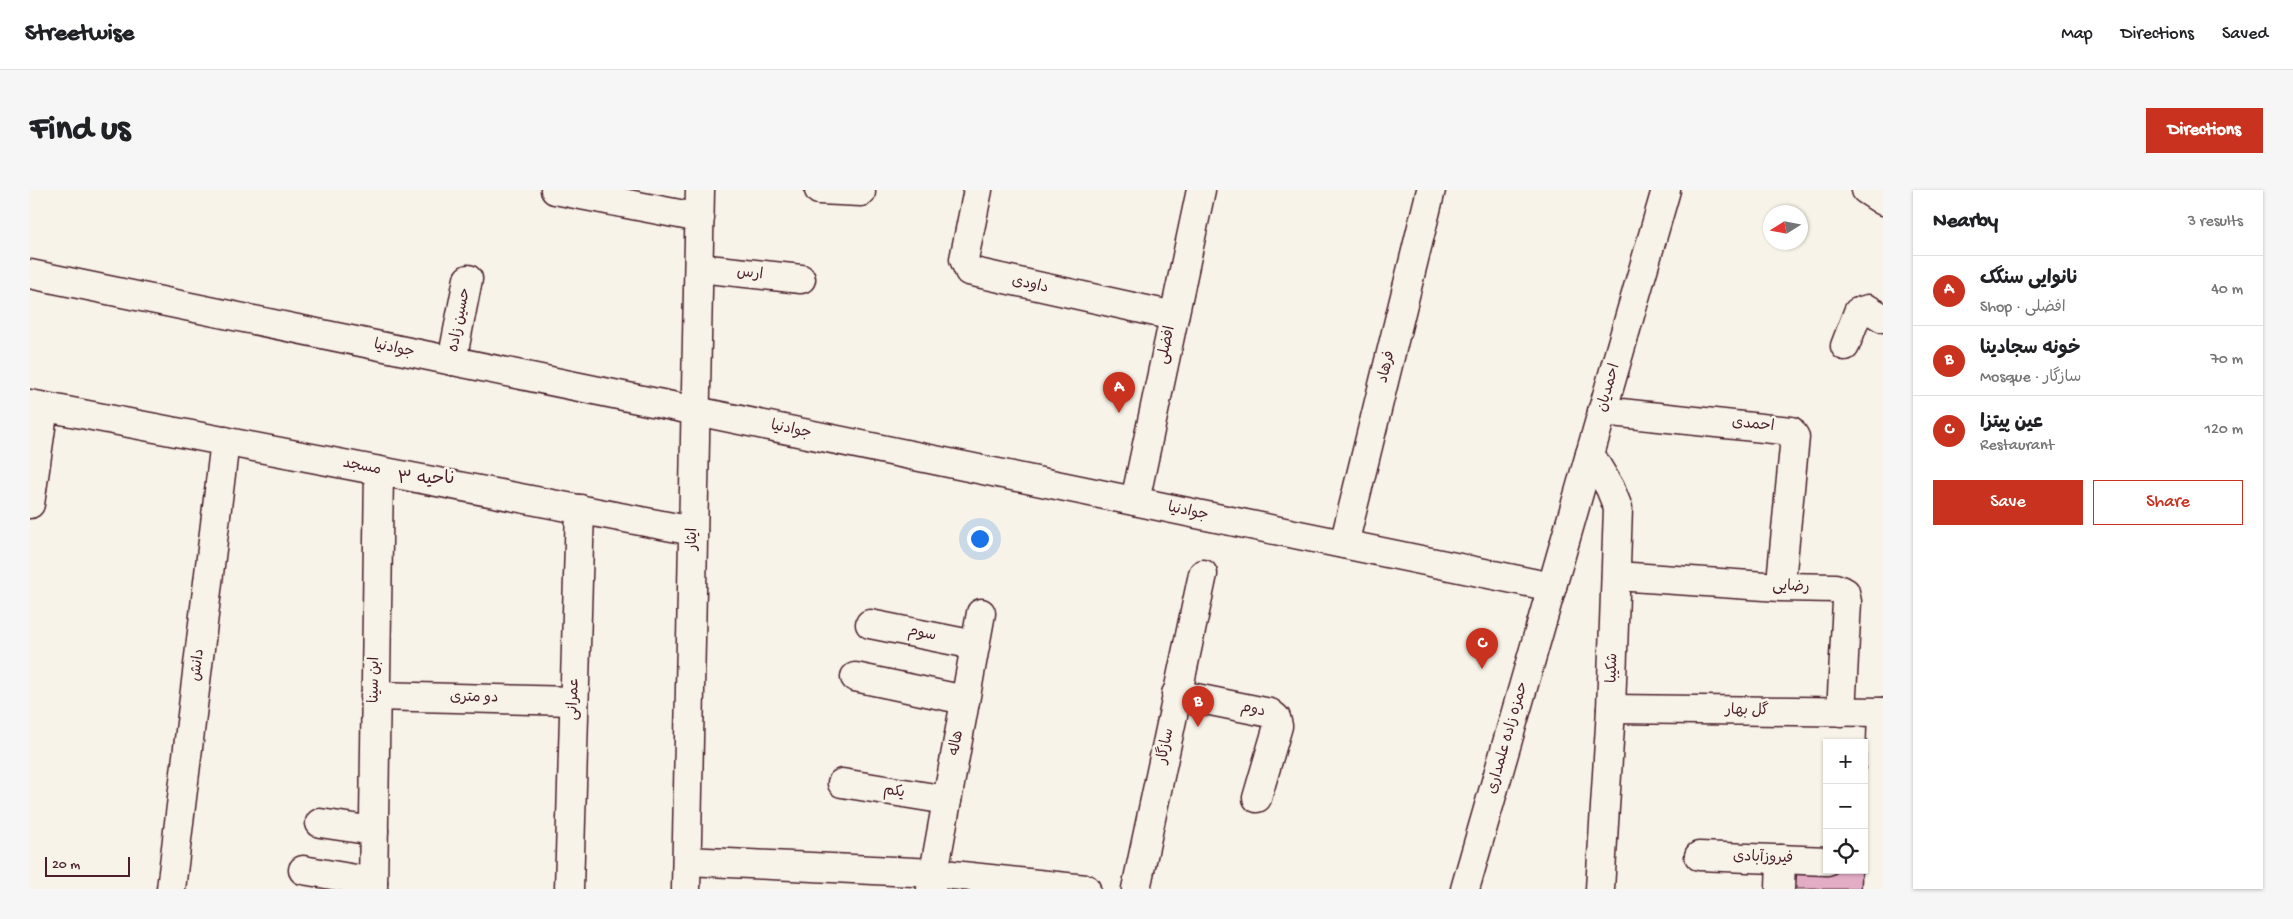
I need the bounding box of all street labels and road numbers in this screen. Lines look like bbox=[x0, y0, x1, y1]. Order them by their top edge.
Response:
street label: ارس bbox=[736, 264, 764, 284]
street label: داودی bbox=[1010, 272, 1050, 298]
street label: حسین زاده bbox=[445, 286, 475, 354]
street label: افضلی bbox=[1154, 324, 1180, 366]
street label: جوادنیا bbox=[372, 336, 416, 362]
street label: فرهاد bbox=[1374, 349, 1400, 385]
street label: احمدیان bbox=[1594, 362, 1624, 414]
street label: احمدی bbox=[1731, 414, 1775, 436]
street label: جوادنیا bbox=[769, 417, 813, 443]
street label: مسجد bbox=[341, 454, 383, 480]
street label: جوادنیا bbox=[1166, 499, 1210, 525]
street label: ایثار bbox=[684, 528, 702, 551]
street label: رضایی bbox=[1772, 577, 1810, 597]
street label: سوم bbox=[906, 622, 938, 647]
street label: دانش bbox=[187, 648, 209, 682]
street label: شکیبا bbox=[1603, 653, 1623, 683]
street label: ابن سینا bbox=[366, 657, 384, 703]
street label: عمرانی bbox=[564, 677, 584, 721]
street label: حمزه زاده علمداری bbox=[1483, 680, 1533, 796]
street label: دو متری bbox=[450, 689, 498, 707]
street label: دوم bbox=[1239, 698, 1267, 722]
street label: گل بهار bbox=[1724, 700, 1769, 720]
street label: سازگار bbox=[1151, 726, 1179, 766]
street label: هاله bbox=[946, 729, 968, 757]
street label: یکم bbox=[882, 781, 906, 804]
street label: فیروزآبادی bbox=[1733, 847, 1794, 868]

